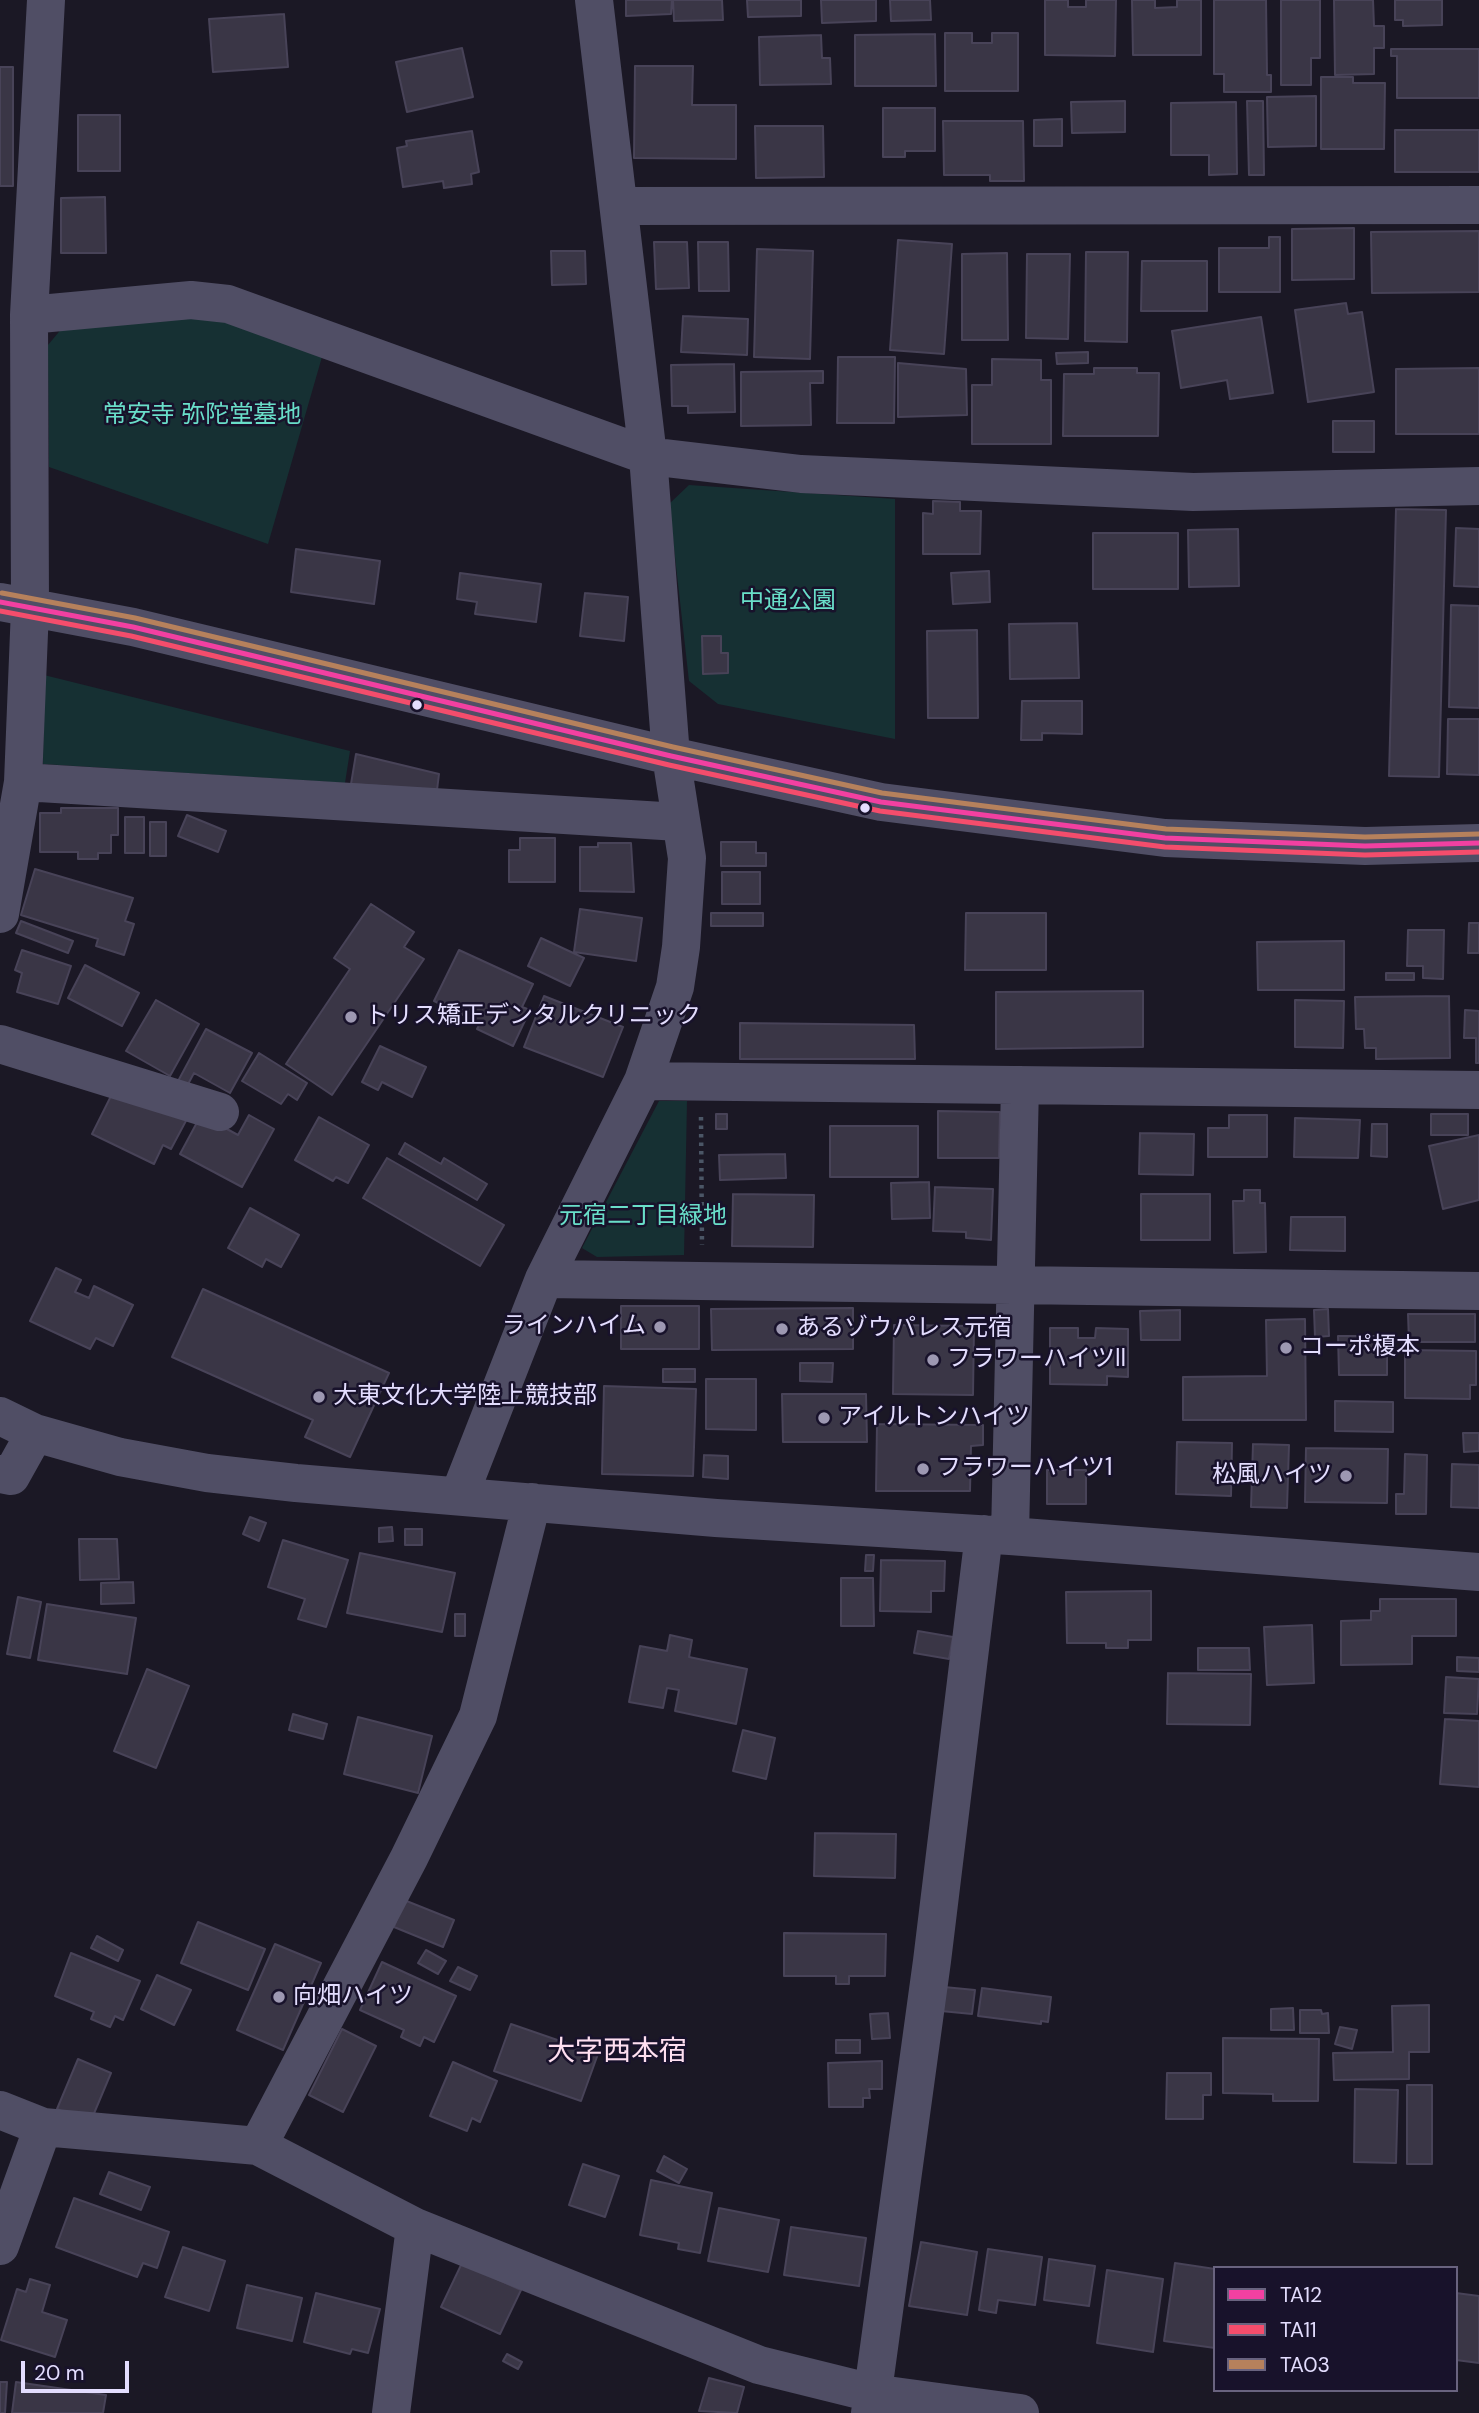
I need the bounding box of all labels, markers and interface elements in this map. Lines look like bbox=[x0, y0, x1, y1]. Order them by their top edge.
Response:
park label: 常安寺 弥陀堂墓地 bbox=[103, 402, 301, 430]
park label: 中通公園 bbox=[740, 588, 836, 616]
unlabelled marker bbox=[410, 698, 424, 712]
unlabelled marker bbox=[858, 801, 872, 815]
place label: トリス矯正デンタルクリニック bbox=[365, 1003, 701, 1031]
marker: トリス矯正デンタルクリニック bbox=[343, 1009, 359, 1025]
park label: 元宿二丁目緑地 bbox=[559, 1203, 727, 1231]
place label: ラインハイム bbox=[502, 1313, 646, 1341]
place label: あるゾウパレス元宿 bbox=[796, 1315, 1012, 1343]
marker: ラインハイム bbox=[652, 1319, 668, 1335]
marker: あるゾウパレス元宿 bbox=[774, 1321, 790, 1337]
place label: コーポ榎本 bbox=[1300, 1334, 1420, 1362]
marker: コーポ榎本 bbox=[1278, 1340, 1294, 1356]
place label: フラワーハイツII bbox=[947, 1346, 1126, 1374]
marker: フラワーハイツII bbox=[925, 1352, 941, 1368]
place label: 大東文化大学陸上競技部 bbox=[333, 1383, 597, 1411]
marker: 大東文化大学陸上競技部 bbox=[311, 1389, 327, 1405]
place label: アイルトンハイツ bbox=[838, 1404, 1030, 1432]
marker: アイルトンハイツ bbox=[816, 1410, 832, 1426]
place label: フラワーハイツ1 bbox=[937, 1455, 1112, 1483]
marker: フラワーハイツ1 bbox=[915, 1461, 931, 1477]
place label: 松風ハイツ bbox=[1212, 1462, 1332, 1490]
marker: 松風ハイツ bbox=[1338, 1468, 1354, 1484]
place label: 向畑ハイツ bbox=[293, 1983, 413, 2011]
marker: 向畑ハイツ bbox=[271, 1989, 287, 2005]
district label: 大字西本宿 bbox=[547, 2036, 687, 2070]
legend bbox=[1213, 2266, 1458, 2392]
text: TA12 bbox=[1280, 2281, 1322, 2309]
text: TA11 bbox=[1280, 2316, 1317, 2344]
scale bar bbox=[24, 2346, 133, 2390]
text: TA03 bbox=[1280, 2351, 1330, 2379]
text: 20 m bbox=[34, 2359, 85, 2387]

